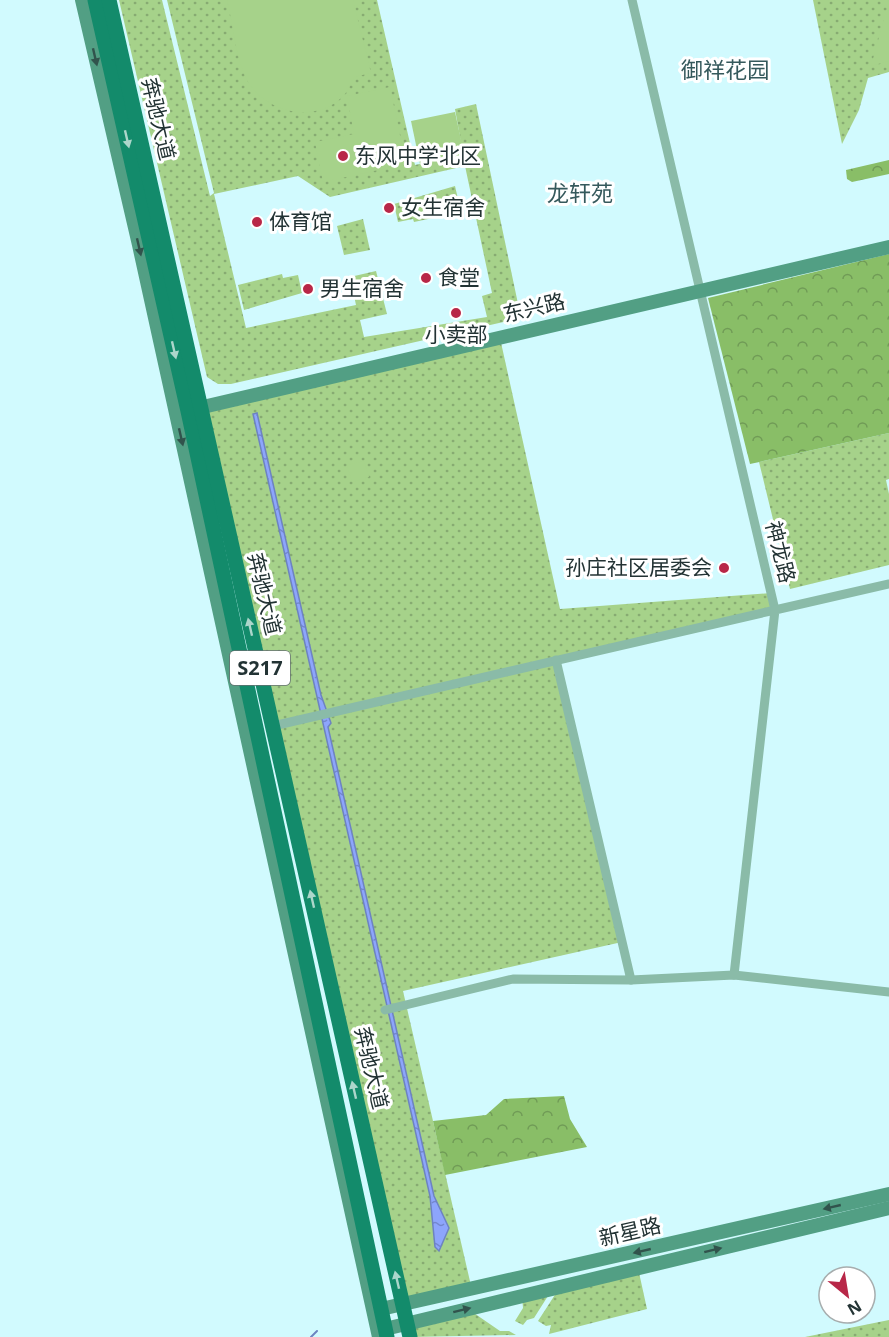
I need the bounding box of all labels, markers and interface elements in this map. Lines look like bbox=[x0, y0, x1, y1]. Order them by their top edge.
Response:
one-way arrow bbox=[91, 48, 101, 66]
district label: 御祥花园 bbox=[681, 54, 769, 84]
street label: 奔驰大道 bbox=[136, 75, 182, 163]
one-way arrow bbox=[122, 130, 132, 148]
place label: 东风中学北区 bbox=[355, 141, 481, 169]
marker: 东风中学北区 bbox=[336, 149, 350, 163]
district label: 龙轩苑 bbox=[547, 177, 613, 207]
place label: 女生宿舍 bbox=[401, 193, 485, 221]
marker: 女生宿舍 bbox=[382, 201, 396, 215]
place label: 体育馆 bbox=[269, 207, 332, 235]
marker: 体育馆 bbox=[250, 215, 264, 229]
one-way arrow bbox=[135, 238, 144, 257]
place label: 食堂 bbox=[438, 263, 480, 291]
marker: 食堂 bbox=[419, 271, 433, 285]
place label: 男生宿舍 bbox=[320, 274, 404, 302]
marker: 男生宿舍 bbox=[301, 282, 315, 296]
street label: 东兴路 bbox=[500, 286, 568, 328]
marker: 小卖部 bbox=[449, 306, 463, 320]
place label: 小卖部 bbox=[425, 320, 488, 348]
one-way arrow bbox=[170, 340, 180, 359]
one-way arrow bbox=[177, 428, 187, 447]
street label: 神龙路 bbox=[760, 518, 802, 586]
street label: 奔驰大道 bbox=[242, 550, 288, 638]
place label: 孙庄社区居委会 bbox=[565, 553, 712, 581]
marker: 孙庄社区居委会 bbox=[717, 561, 731, 575]
one-way arrow bbox=[245, 618, 255, 636]
road number: S217 bbox=[230, 651, 290, 685]
one-way arrow bbox=[306, 890, 316, 909]
street label: 奔驰大道 bbox=[349, 1024, 395, 1112]
one-way arrow bbox=[349, 1080, 359, 1099]
one-way arrow bbox=[822, 1203, 841, 1212]
street label: 新星路 bbox=[596, 1210, 664, 1252]
one-way arrow bbox=[704, 1244, 722, 1254]
one-way arrow bbox=[633, 1246, 651, 1256]
north arrow bbox=[817, 1265, 877, 1325]
one-way arrow bbox=[392, 1271, 402, 1289]
text: N bbox=[843, 1295, 866, 1321]
one-way arrow bbox=[453, 1305, 471, 1315]

